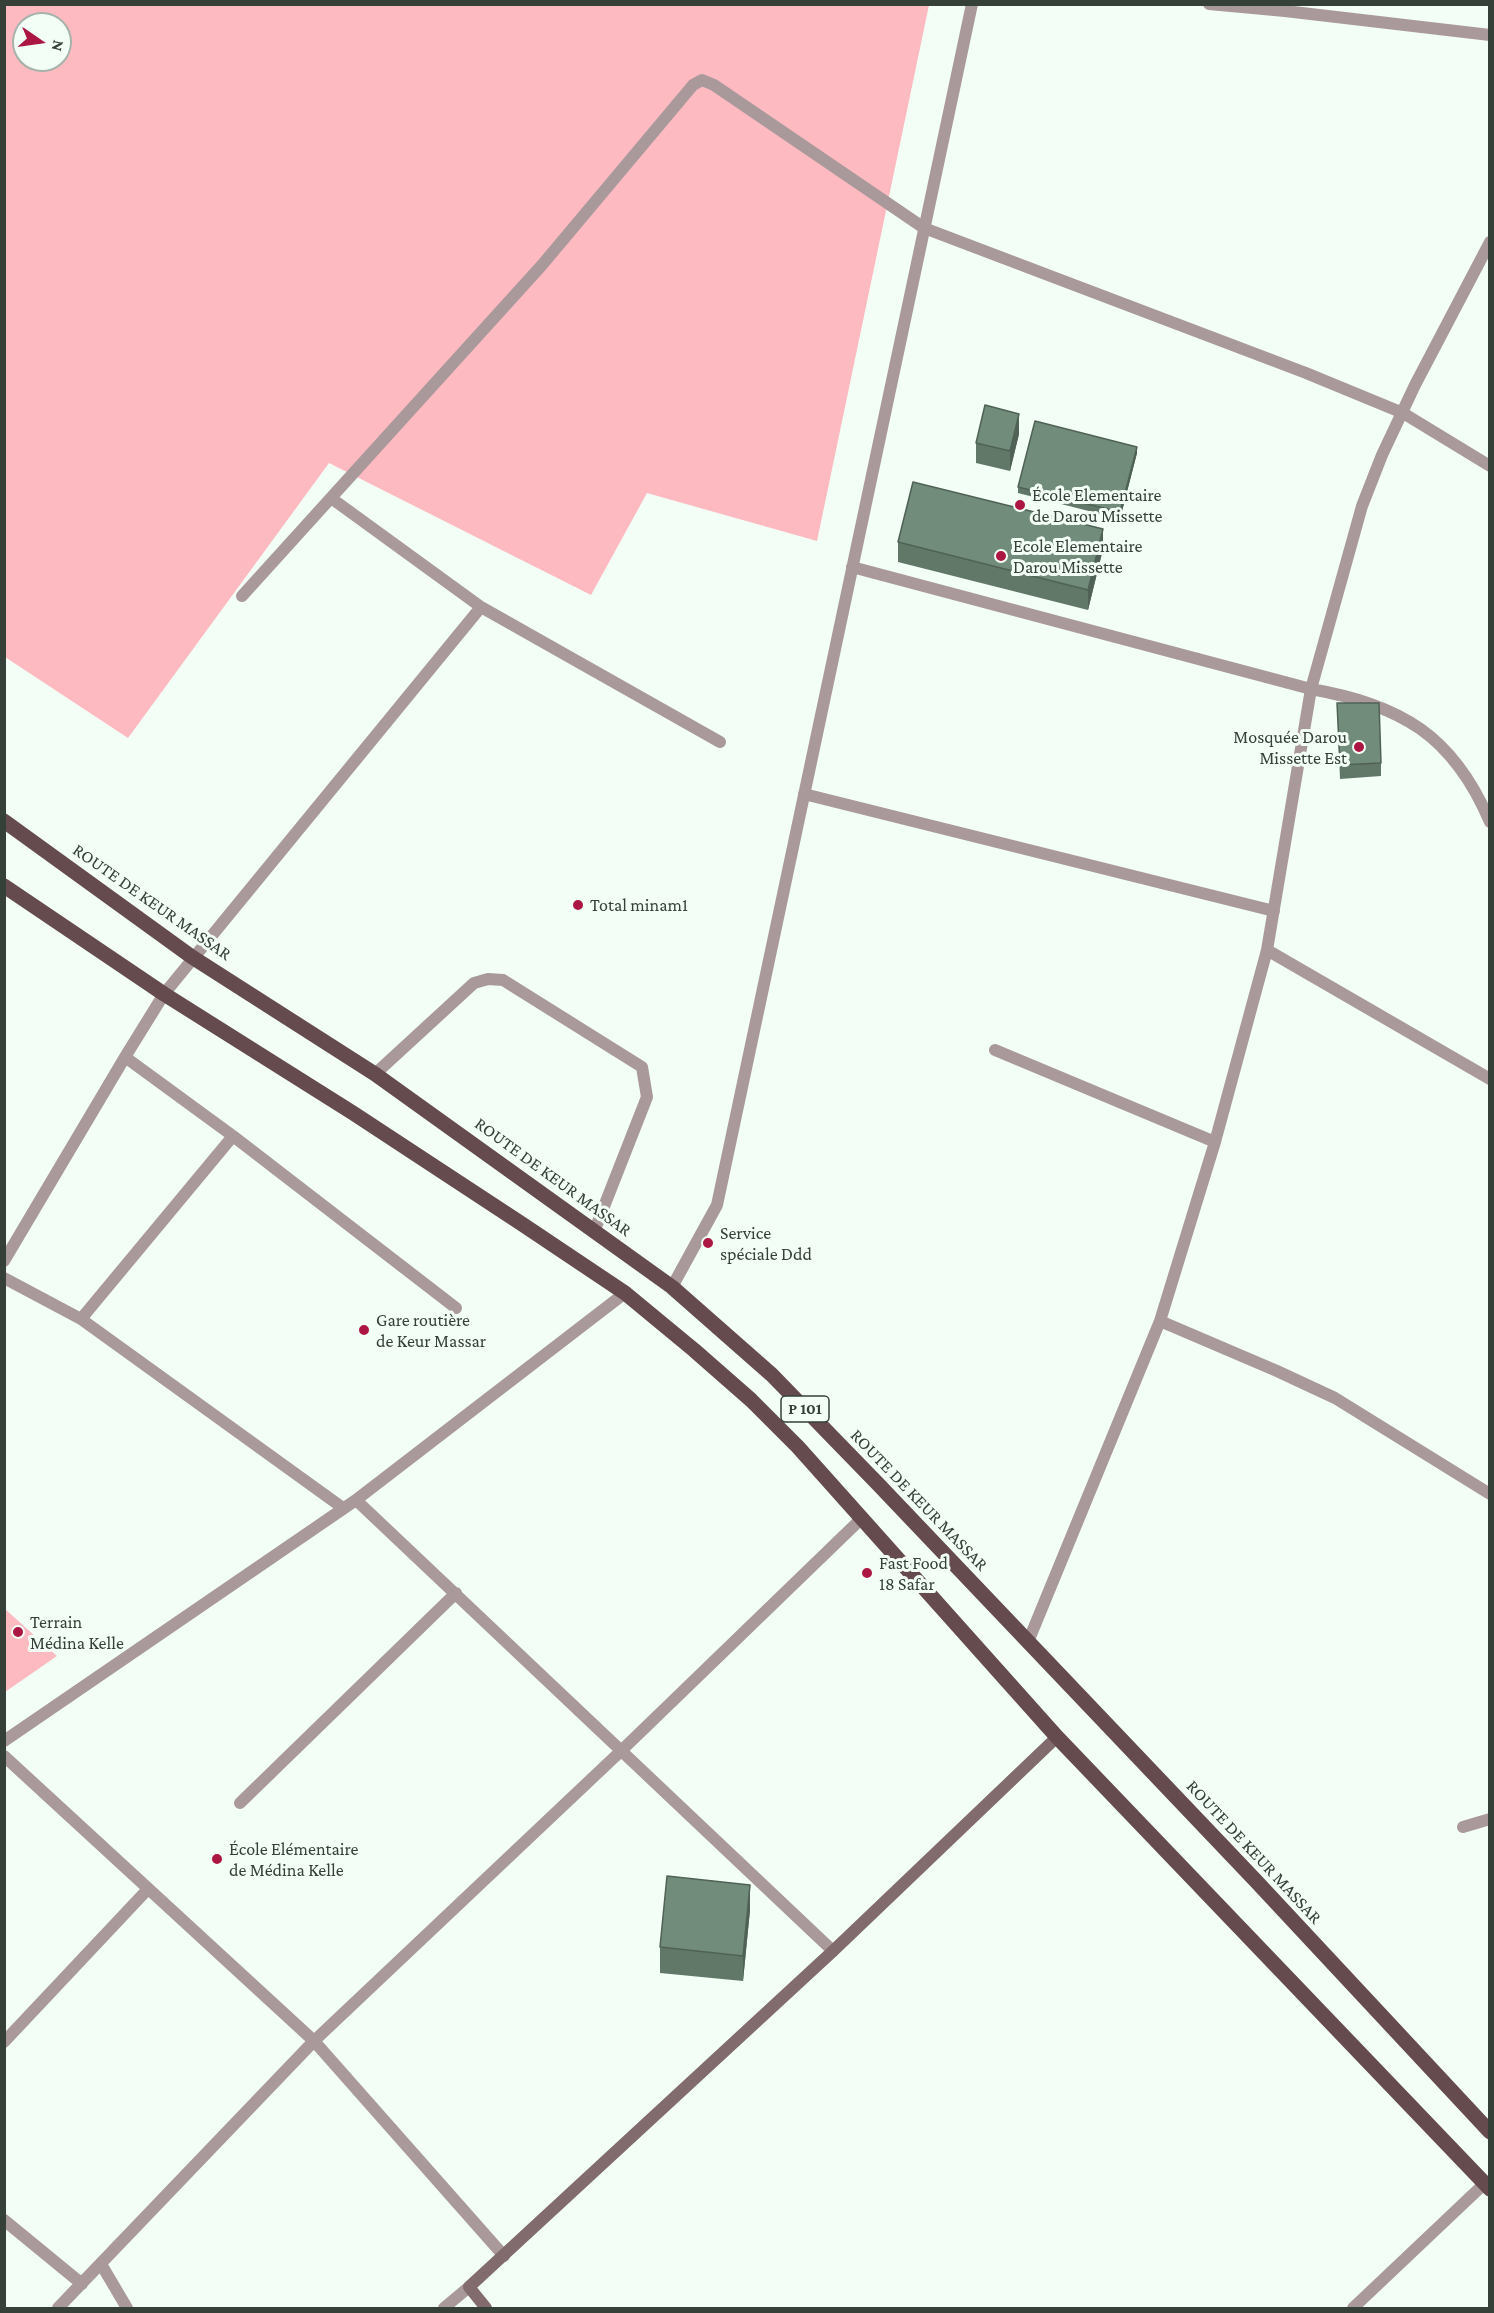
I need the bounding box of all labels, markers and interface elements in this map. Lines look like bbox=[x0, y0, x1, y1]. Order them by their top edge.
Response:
north arrow bbox=[12, 12, 72, 72]
text: N bbox=[49, 38, 68, 53]
place label: École Elementaire de Darou Missette bbox=[1032, 484, 1162, 526]
marker: École Elementaire de Darou Missette bbox=[1013, 498, 1027, 512]
place label: Ecole Elementaire Darou Missette bbox=[1013, 535, 1142, 578]
marker: Ecole Elementaire Darou Missette bbox=[994, 549, 1008, 563]
place label: Mosquée Darou Missette Est bbox=[1233, 726, 1347, 768]
marker: Mosquée Darou Missette Est bbox=[1352, 740, 1366, 754]
street label: ROUTE DE KEUR MASSAR bbox=[68, 839, 236, 965]
place label: Total minam1 bbox=[590, 894, 688, 916]
marker: Total minam1 bbox=[571, 898, 585, 912]
street label: ROUTE DE KEUR MASSAR bbox=[470, 1113, 636, 1241]
place label: Service spéciale Ddd bbox=[720, 1222, 812, 1264]
marker: Service spéciale Ddd bbox=[701, 1236, 715, 1250]
place label: Gare routière de Keur Massar bbox=[376, 1309, 486, 1352]
marker: Gare routière de Keur Massar bbox=[357, 1323, 371, 1337]
road number: P 101 bbox=[781, 1396, 829, 1422]
street label: ROUTE DE KEUR MASSAR bbox=[846, 1425, 992, 1575]
place label: Fast Food 18 Safar bbox=[879, 1552, 948, 1594]
marker: Fast Food 18 Safar bbox=[860, 1566, 874, 1580]
place label: Terrain Médina Kelle bbox=[30, 1611, 124, 1654]
marker: Terrain Médina Kelle bbox=[11, 1625, 25, 1639]
street label: ROUTE DE KEUR MASSAR bbox=[1182, 1776, 1326, 1928]
place label: École Elémentaire de Médina Kelle bbox=[229, 1838, 358, 1880]
marker: École Elémentaire de Médina Kelle bbox=[210, 1852, 224, 1866]

